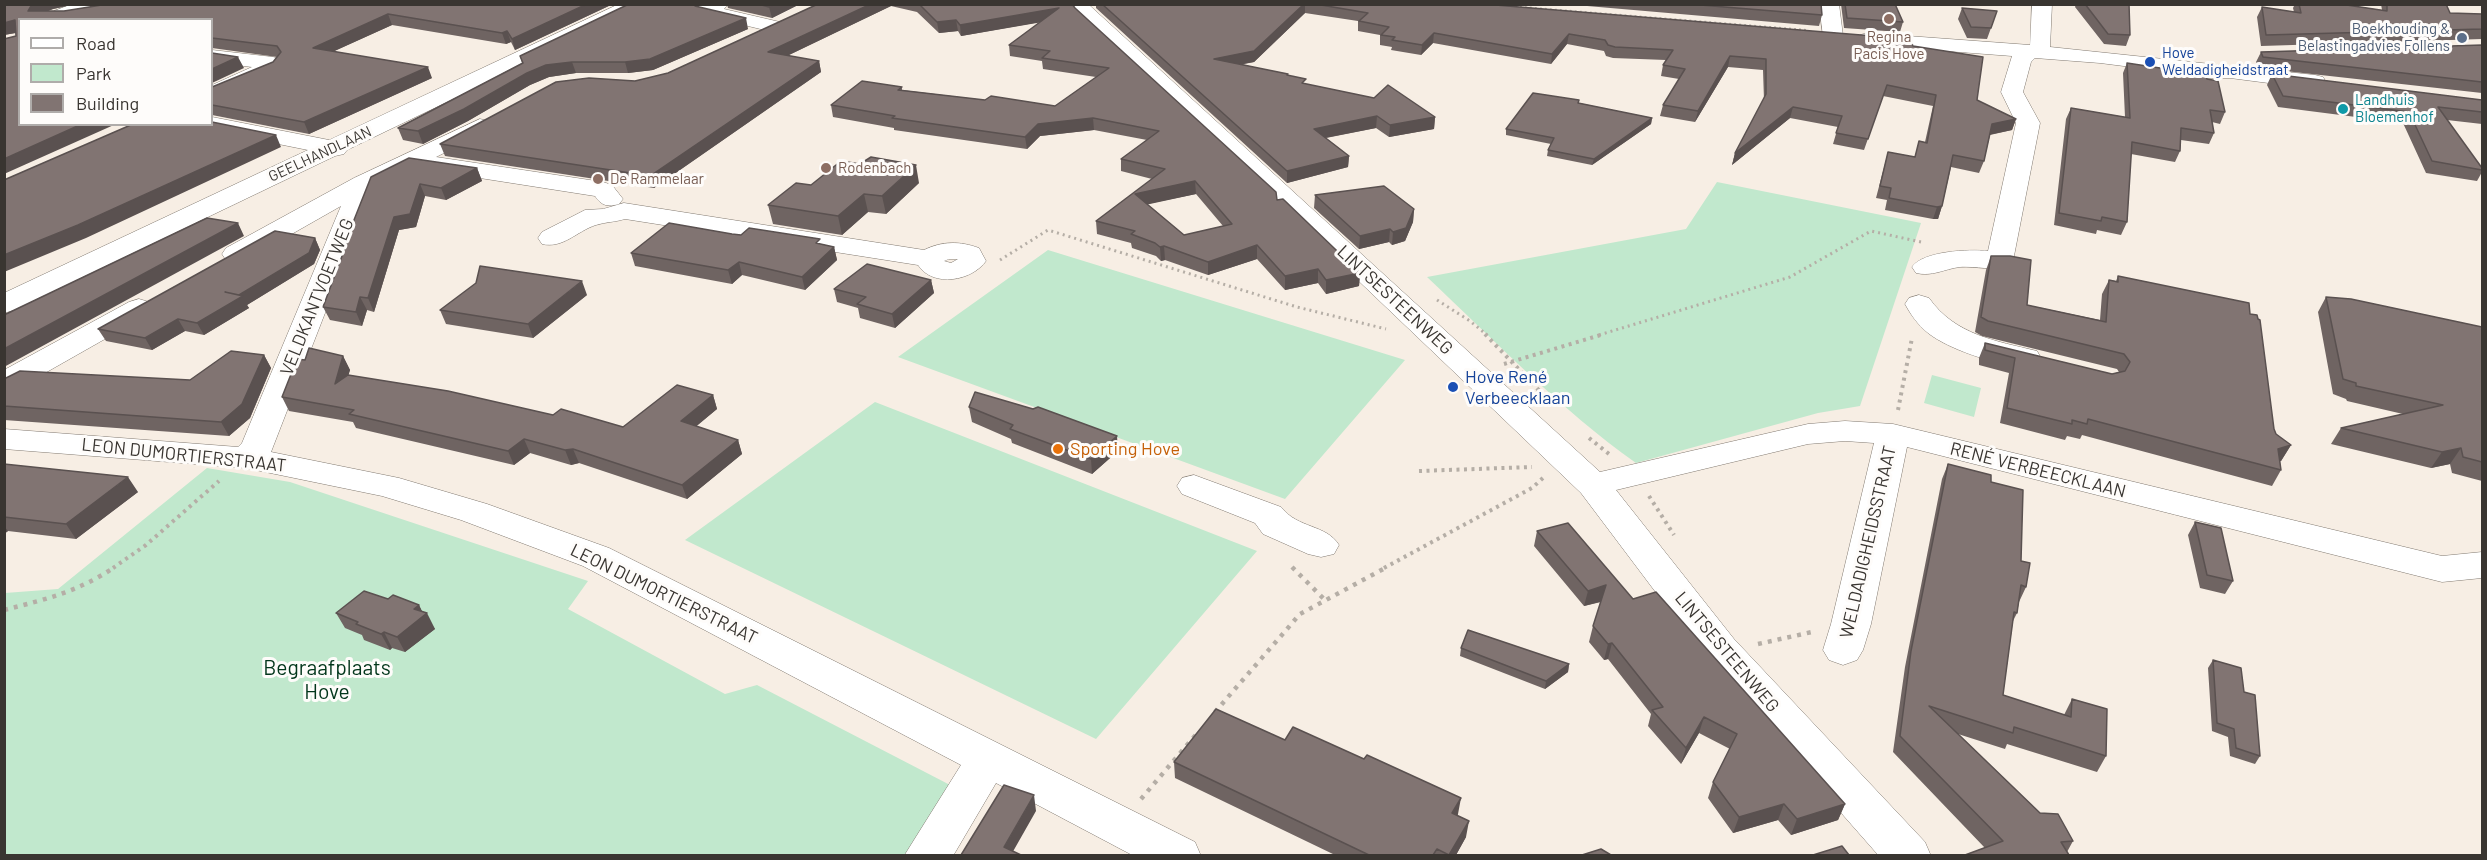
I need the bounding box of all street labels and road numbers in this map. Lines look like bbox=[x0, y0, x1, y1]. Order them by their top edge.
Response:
street label: GEELHANDLAAN bbox=[266, 122, 374, 186]
street label: VELDKANTVOETWEG bbox=[276, 215, 358, 379]
street label: LINTSESTEENWEG bbox=[1333, 241, 1457, 359]
street label: LEON DUMORTIERSTRAAT bbox=[81, 434, 287, 476]
street label: RENÉ VERBEECKLAAN bbox=[1948, 438, 2128, 502]
street label: WELDADIGHEIDSSTRAAT bbox=[1835, 444, 1901, 640]
street label: LEON DUMORTIERSTRAAT bbox=[567, 539, 761, 649]
street label: LINTSESTEENWEG bbox=[1670, 587, 1784, 717]

